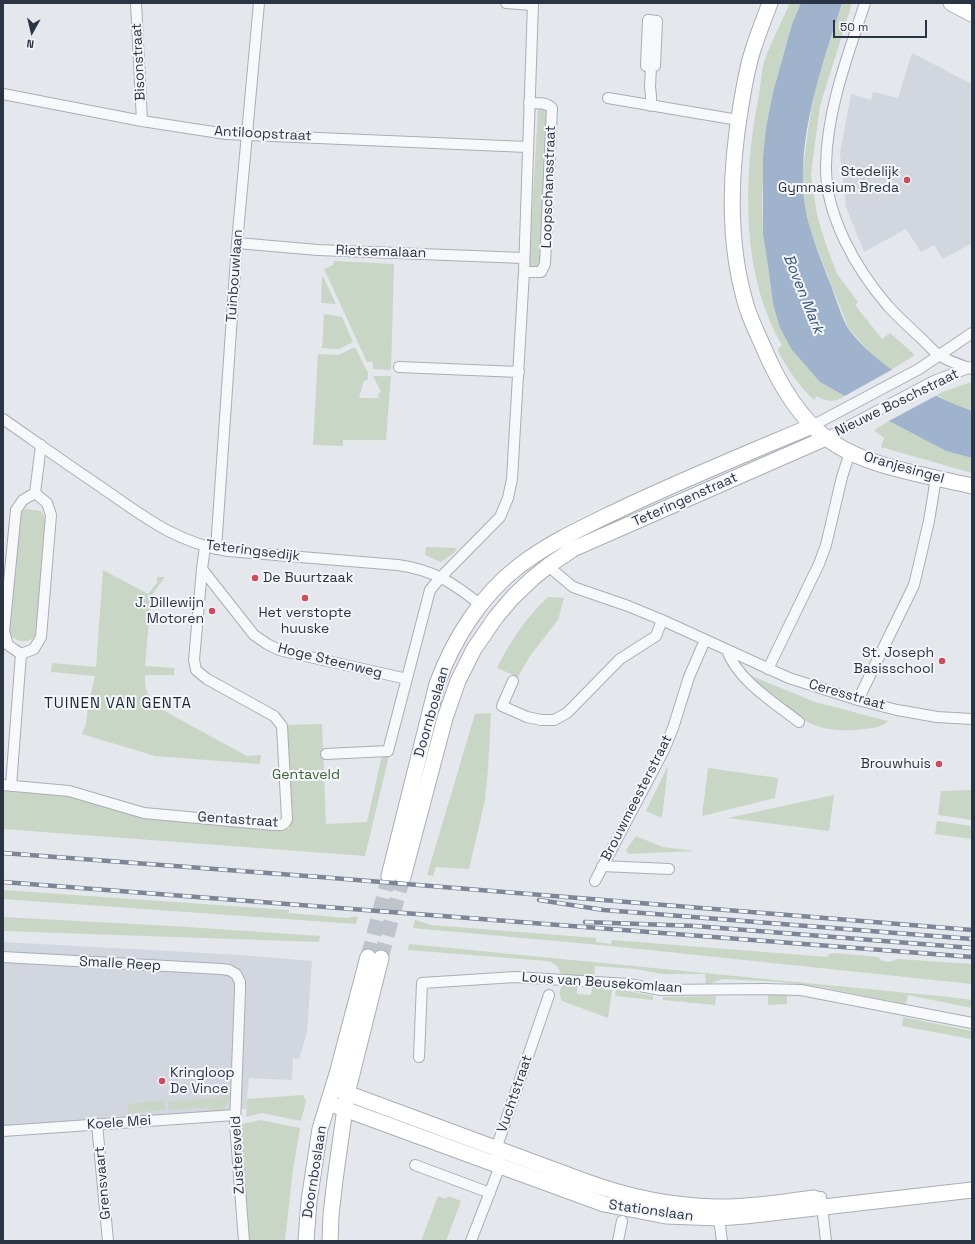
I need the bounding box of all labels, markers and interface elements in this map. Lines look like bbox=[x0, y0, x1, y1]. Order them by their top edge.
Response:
north arrow bbox=[12, 12, 52, 52]
scale bar bbox=[835, 12, 929, 38]
text: 50 m bbox=[840, 19, 868, 35]
street label: Bisonstraat bbox=[129, 23, 149, 101]
text: N bbox=[26, 36, 35, 51]
street label: Antiloopstraat bbox=[214, 123, 312, 145]
street label: Loopschansstraat bbox=[538, 125, 560, 249]
place label: Stedelijk Gymnasium Breda bbox=[778, 164, 899, 196]
marker: Stedelijk Gymnasium Breda bbox=[902, 175, 912, 185]
street label: Tuinbouwlaan bbox=[223, 229, 247, 323]
street label: Rietsemalaan bbox=[335, 242, 427, 262]
water label: Boven Mark bbox=[779, 252, 827, 336]
street label: Nieuwe Boschstraat bbox=[832, 366, 962, 440]
street label: Oranjesingel bbox=[862, 449, 946, 487]
street label: Teteringenstraat bbox=[630, 469, 740, 531]
street label: Teteringsedijk bbox=[205, 537, 301, 565]
place label: De Buurtzaak bbox=[263, 570, 353, 586]
marker: De Buurtzaak bbox=[250, 573, 260, 583]
marker: Het verstopte huuske bbox=[300, 593, 310, 603]
place label: J. Dillewijn Motoren bbox=[135, 595, 204, 628]
place label: Het verstopte huuske bbox=[258, 605, 352, 638]
marker: J. Dillewijn Motoren bbox=[207, 606, 217, 616]
street label: Hoge Steenweg bbox=[276, 640, 384, 682]
place label: St. Joseph Basisschool bbox=[854, 645, 934, 678]
marker: St. Joseph Basisschool bbox=[937, 656, 947, 666]
street label: Doornboslaan bbox=[411, 665, 453, 759]
street label: Ceresstraat bbox=[807, 676, 887, 714]
district label: TUINEN VAN GENTA bbox=[44, 695, 192, 713]
street label: Brouwmeesterstraat bbox=[598, 732, 676, 864]
place label: Brouwhuis bbox=[860, 756, 931, 772]
marker: Brouwhuis bbox=[934, 759, 944, 769]
park label: Gentaveld bbox=[272, 767, 340, 783]
street label: Gentastraat bbox=[197, 809, 279, 831]
street label: Smalle Reep bbox=[79, 953, 161, 975]
street label: Lous van Beusekomlaan bbox=[521, 969, 683, 997]
street label: Vuchtstraat bbox=[494, 1053, 536, 1135]
place label: Kringloop De Vince bbox=[170, 1065, 235, 1098]
marker: Kringloop De Vince bbox=[157, 1076, 167, 1086]
street label: Koele Mei bbox=[86, 1112, 152, 1134]
street label: Zustersveld bbox=[228, 1115, 248, 1195]
street label: Doornboslaan bbox=[299, 1124, 331, 1220]
street label: Grensvaart bbox=[91, 1146, 115, 1220]
street label: Stationslaan bbox=[608, 1197, 694, 1225]

